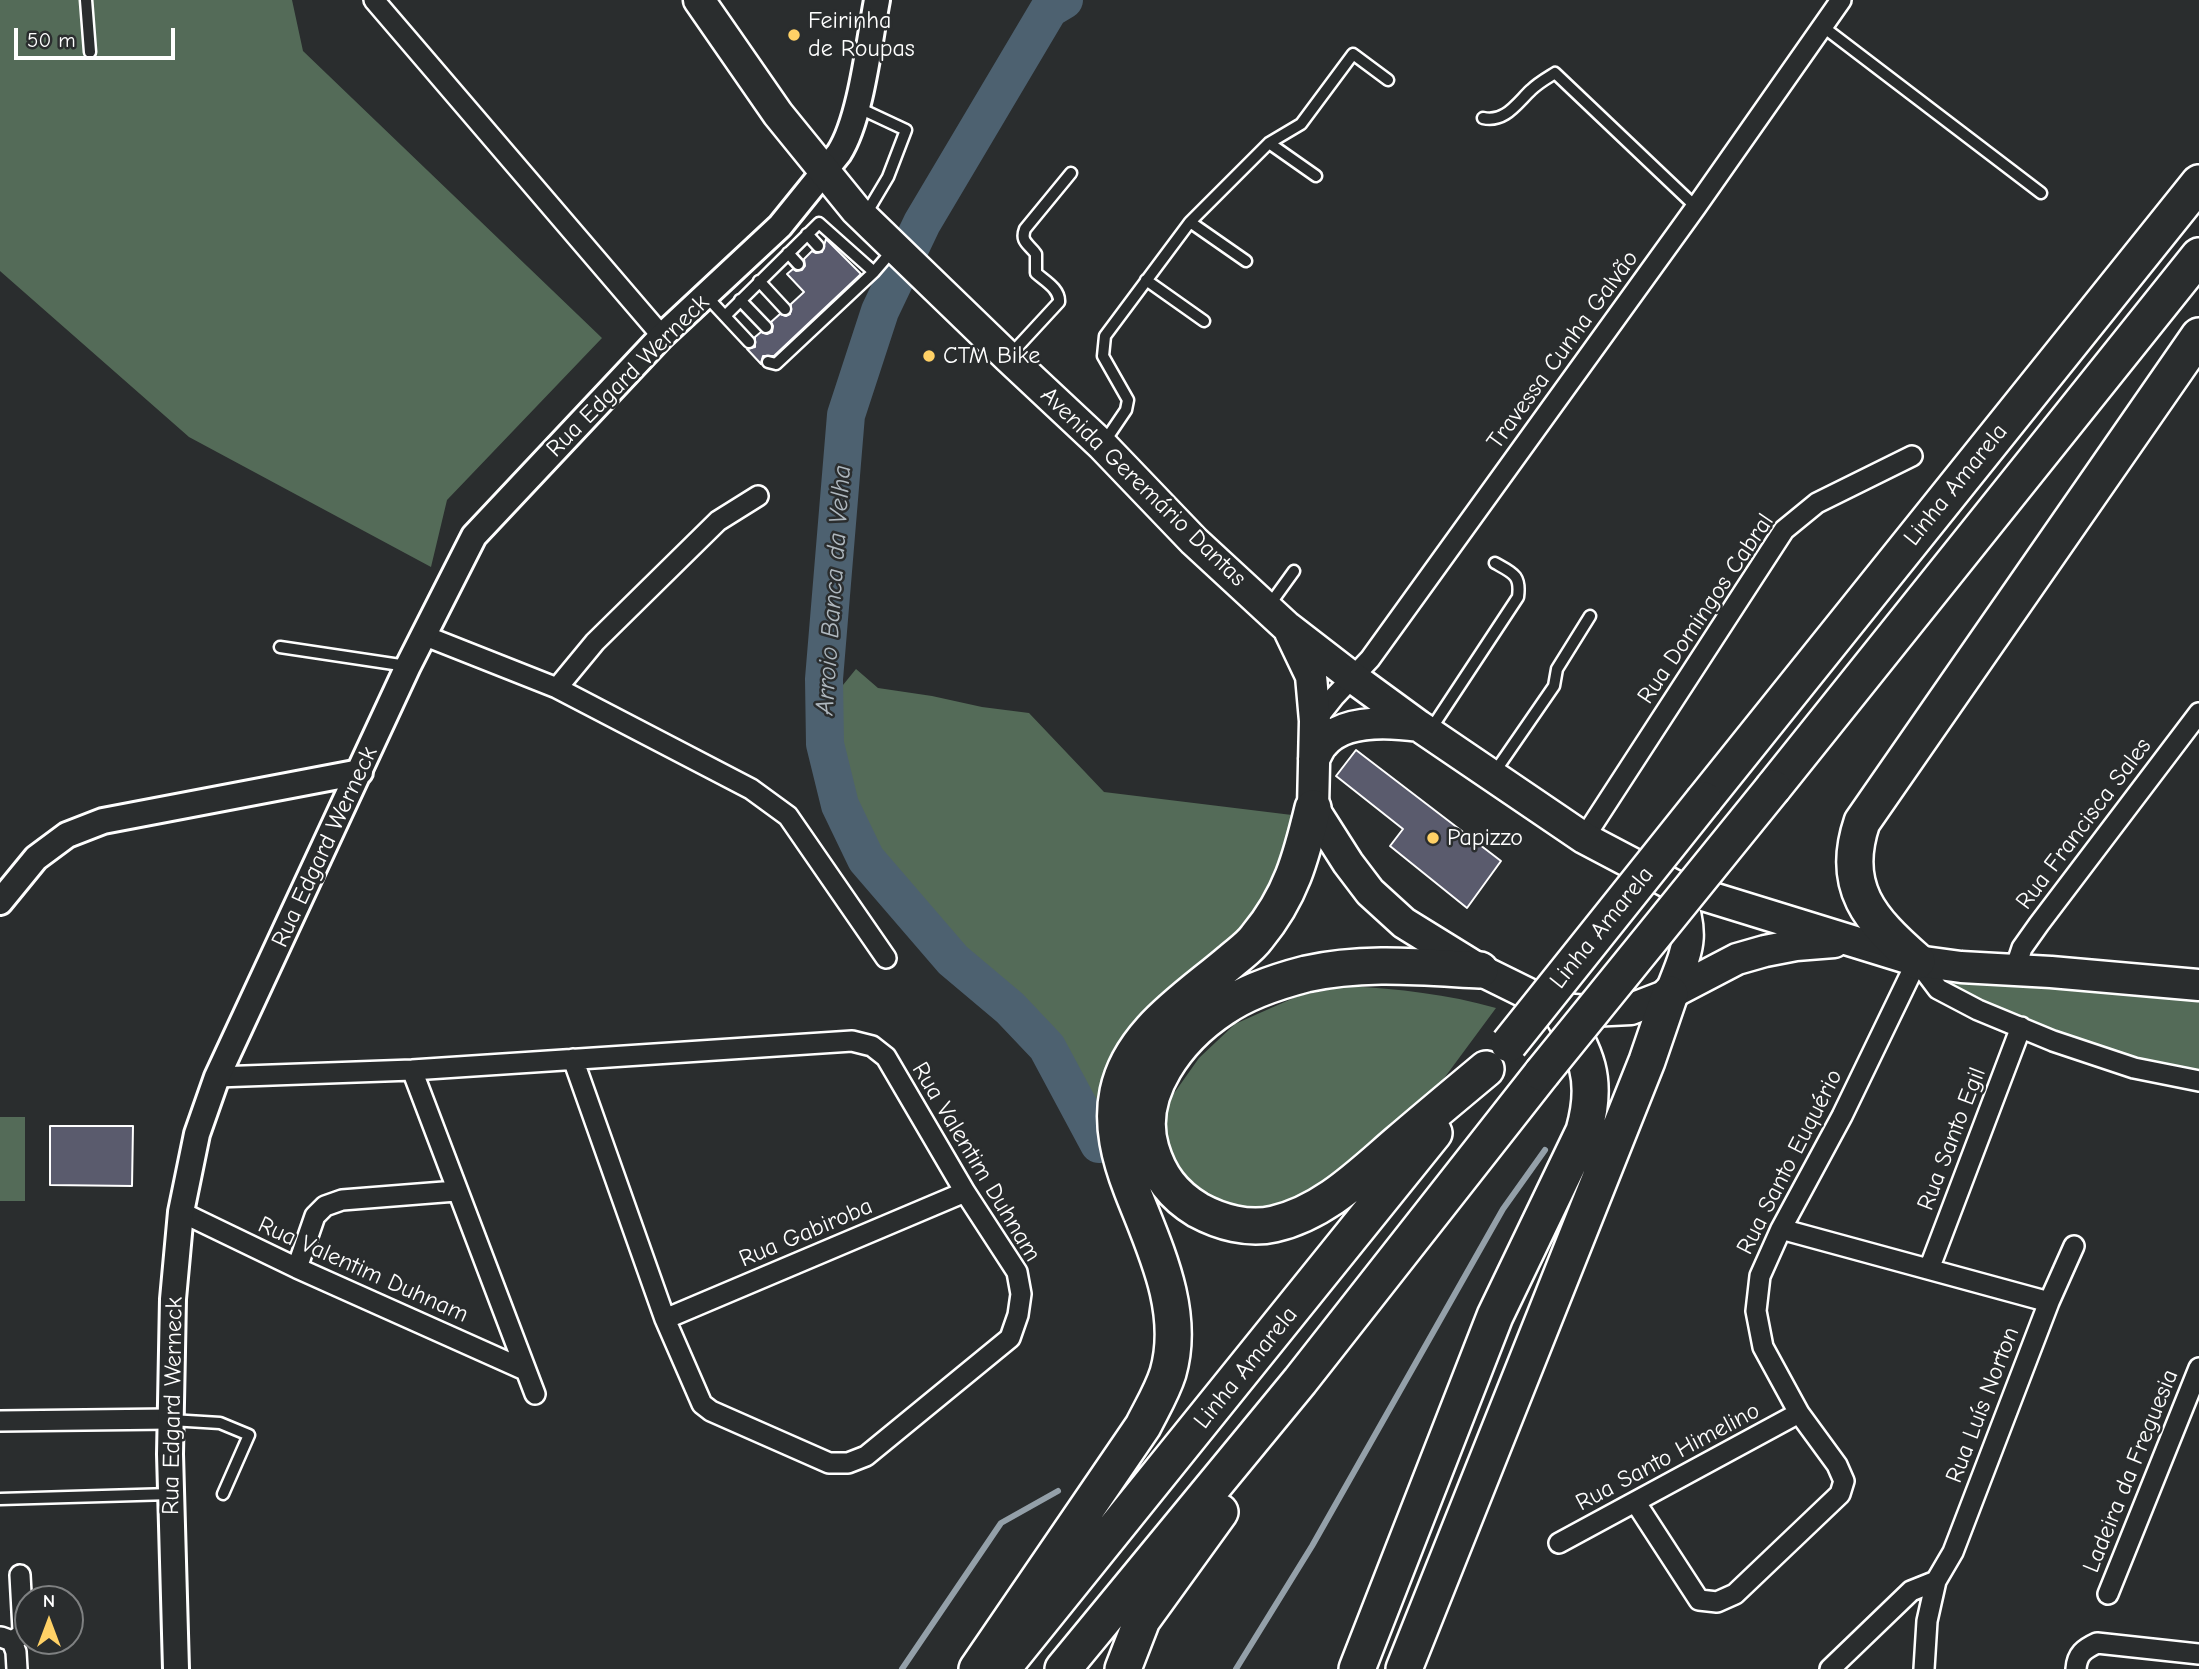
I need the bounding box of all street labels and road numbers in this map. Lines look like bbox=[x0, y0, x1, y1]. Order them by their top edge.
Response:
street label: Travessa Cunha Galvão bbox=[1481, 245, 1645, 455]
street label: Rua Edgard Werneck bbox=[541, 289, 715, 463]
street label: Avenida Geremário Dantas bbox=[1034, 381, 1252, 593]
street label: Linha Amarela bbox=[1898, 418, 2014, 552]
street label: Rua Domingos Cabral bbox=[1632, 508, 1780, 710]
street label: Rua Francisca Sales bbox=[2010, 733, 2158, 915]
street label: Rua Edgard Werneck bbox=[266, 742, 384, 952]
street label: Linha Amarela bbox=[1544, 861, 1660, 995]
street label: Rua Valentim Duhnam bbox=[905, 1057, 1047, 1267]
street label: Rua Santo Egil bbox=[1912, 1064, 1992, 1214]
street label: Rua Santo Euquério bbox=[1731, 1065, 1849, 1259]
street label: Rua Gabiroba bbox=[735, 1192, 877, 1274]
street label: Rua Valentim Duhnam bbox=[253, 1211, 473, 1329]
street label: Rua Edgard Werneck bbox=[157, 1297, 189, 1515]
street label: Linha Amarela bbox=[1188, 1301, 1304, 1435]
street label: Rua Luís Norton bbox=[1940, 1323, 2026, 1487]
street label: Ladeira da Freguesia bbox=[2077, 1365, 2185, 1577]
street label: Rua Santo Himelino bbox=[1571, 1396, 1765, 1518]

